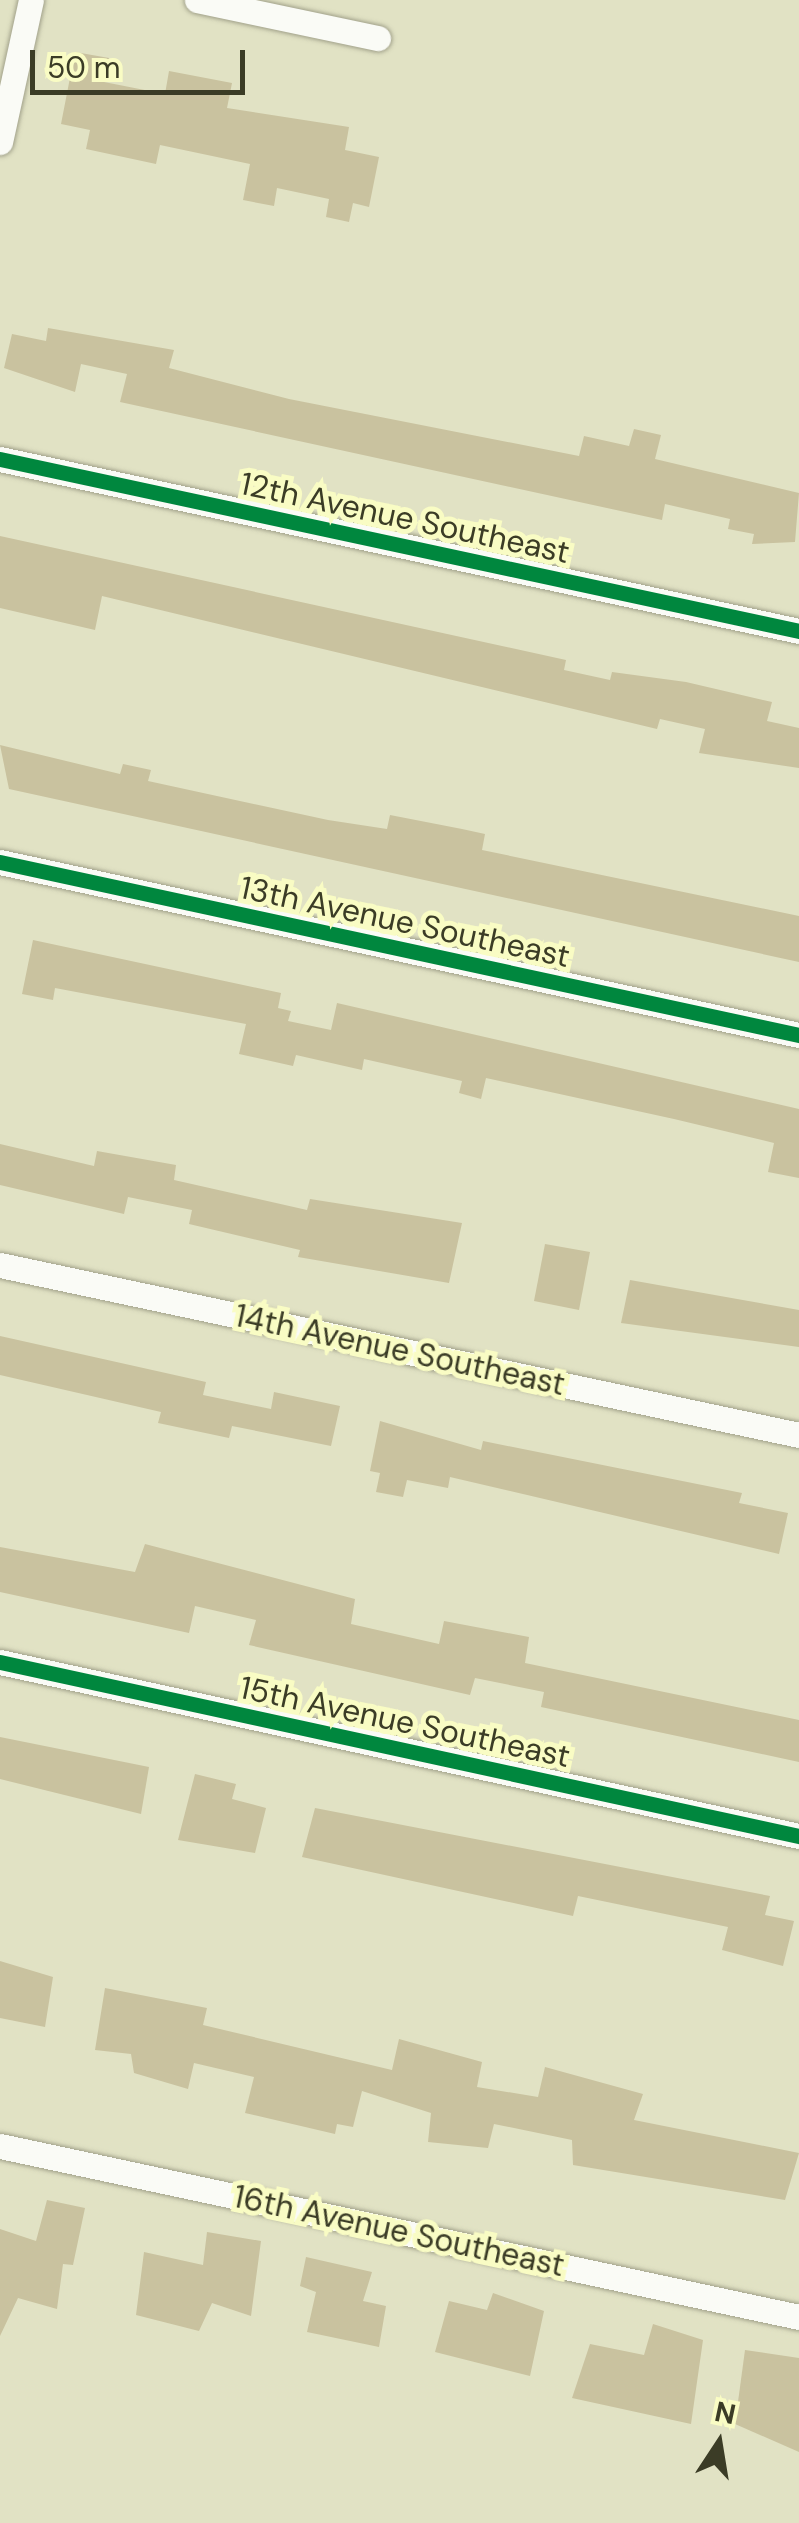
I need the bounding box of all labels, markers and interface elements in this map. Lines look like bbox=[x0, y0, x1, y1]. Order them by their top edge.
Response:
scale bar bbox=[35, 30, 250, 92]
text: 50 m bbox=[47, 48, 121, 87]
street label: 12th Avenue Southeast bbox=[237, 464, 573, 572]
street label: 13th Avenue Southeast bbox=[237, 868, 573, 976]
street label: 14th Avenue Southeast bbox=[231, 1296, 569, 1404]
street label: 15th Avenue Southeast bbox=[236, 1668, 574, 1776]
street label: 16th Avenue Southeast bbox=[230, 2177, 568, 2285]
north arrow bbox=[669, 2393, 769, 2493]
text: N bbox=[711, 2393, 739, 2433]

